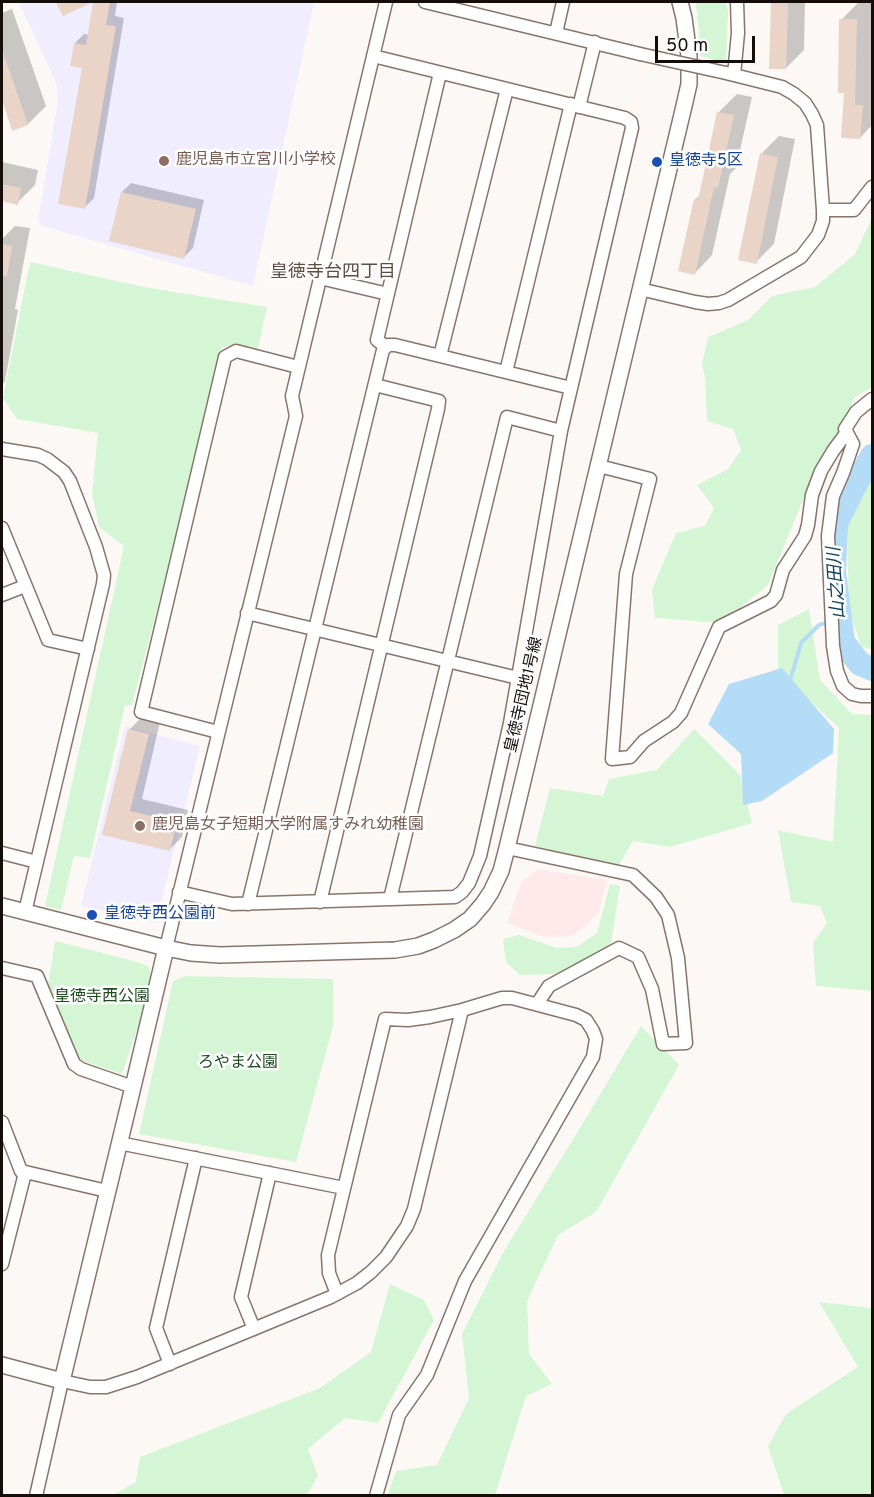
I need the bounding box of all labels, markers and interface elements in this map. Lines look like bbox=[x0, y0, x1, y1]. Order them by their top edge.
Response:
scale bar bbox=[658, 24, 758, 62]
text: 50 m bbox=[666, 35, 708, 58]
place label: 鹿児島市立宮川小学校 bbox=[176, 151, 336, 171]
place label: 皇徳寺5区 bbox=[669, 152, 743, 172]
marker: 鹿児島市立宮川小学校 bbox=[157, 154, 171, 168]
marker: 皇徳寺5区 bbox=[650, 155, 664, 169]
district label: 皇徳寺台四丁目 bbox=[270, 262, 396, 284]
water label: 山之田川 bbox=[825, 546, 851, 620]
street label: 皇徳寺団地1号線 bbox=[502, 635, 548, 755]
place label: 鹿児島女子短期大学附属すみれ幼稚園 bbox=[152, 816, 424, 836]
marker: 鹿児島女子短期大学附属すみれ幼稚園 bbox=[133, 819, 147, 833]
place label: 皇徳寺西公園前 bbox=[104, 905, 216, 925]
marker: 皇徳寺西公園前 bbox=[85, 908, 99, 922]
park label: 皇徳寺西公園 bbox=[54, 988, 150, 1008]
park label: ろやま公園 bbox=[198, 1054, 278, 1074]

